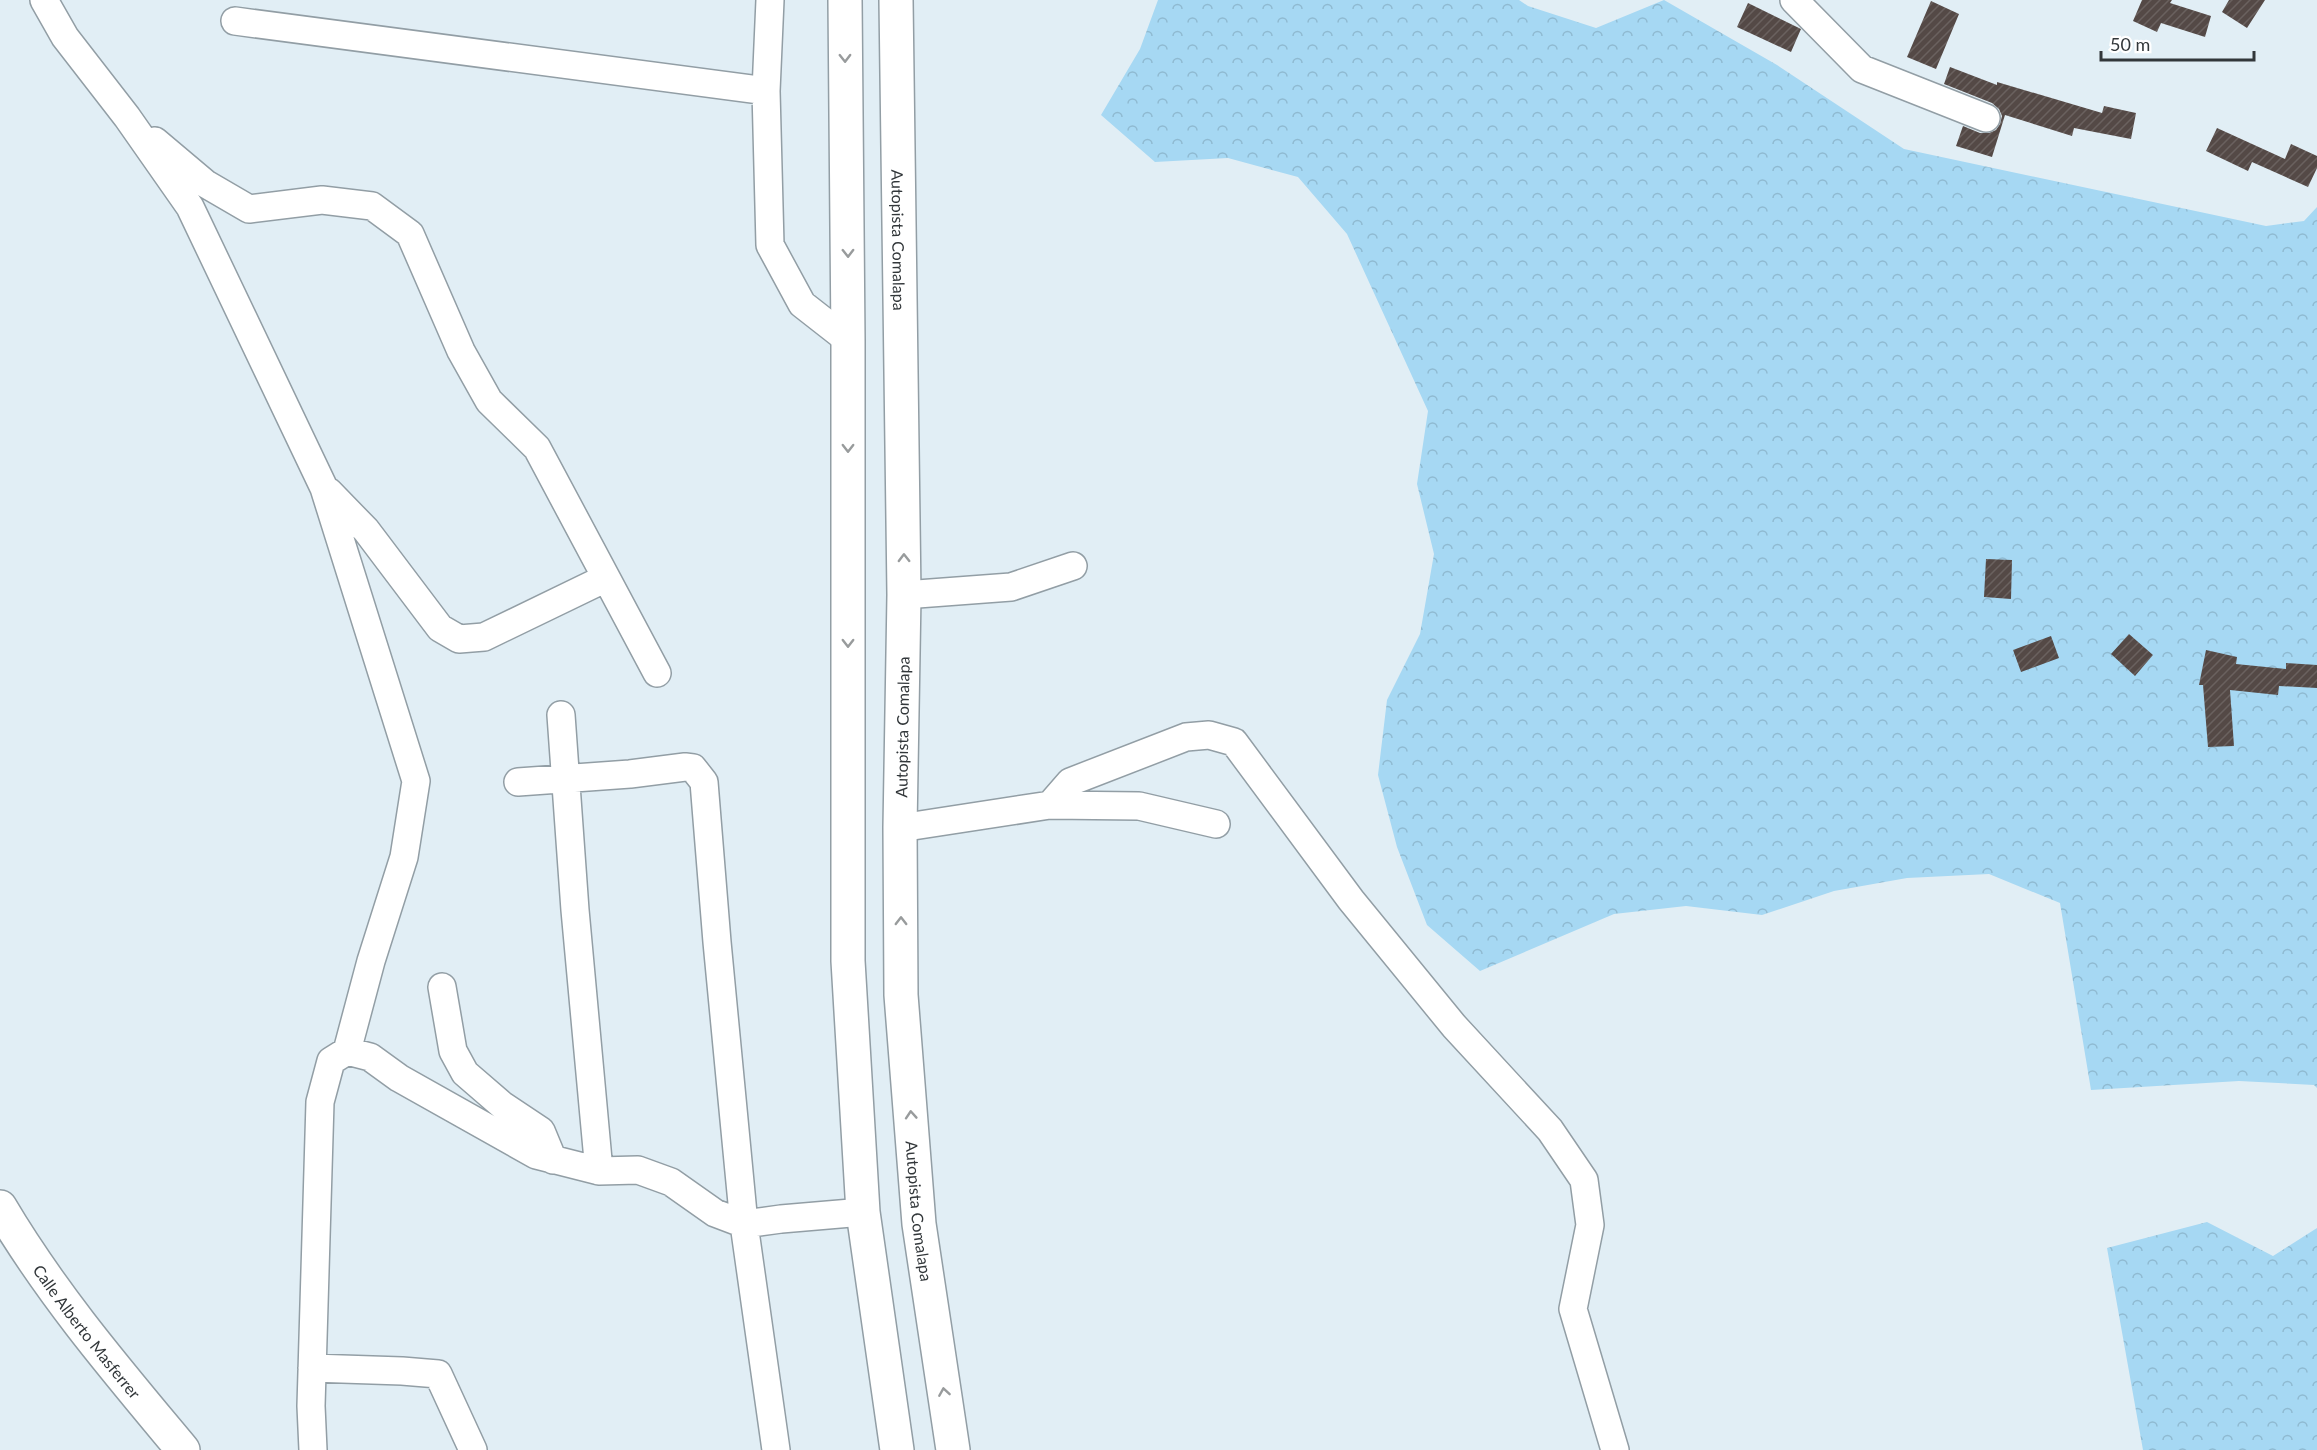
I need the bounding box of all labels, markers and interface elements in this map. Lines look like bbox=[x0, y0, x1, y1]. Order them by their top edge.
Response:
scale bar bbox=[2101, 24, 2254, 62]
text: 50 m bbox=[2110, 33, 2150, 55]
one-way arrow bbox=[839, 54, 851, 63]
street label: Autopista Comalapa bbox=[889, 169, 910, 311]
one-way arrow bbox=[841, 249, 854, 258]
one-way arrow bbox=[842, 444, 854, 453]
one-way arrow bbox=[897, 553, 910, 562]
one-way arrow bbox=[842, 639, 854, 648]
street label: Autopista Comalapa bbox=[891, 656, 913, 798]
one-way arrow bbox=[895, 916, 907, 925]
one-way arrow bbox=[904, 1111, 917, 1120]
street label: Autopista Comalapa bbox=[903, 1140, 937, 1283]
street label: Calle Alberto Masferrer bbox=[30, 1261, 145, 1402]
one-way arrow bbox=[939, 1388, 951, 1397]

